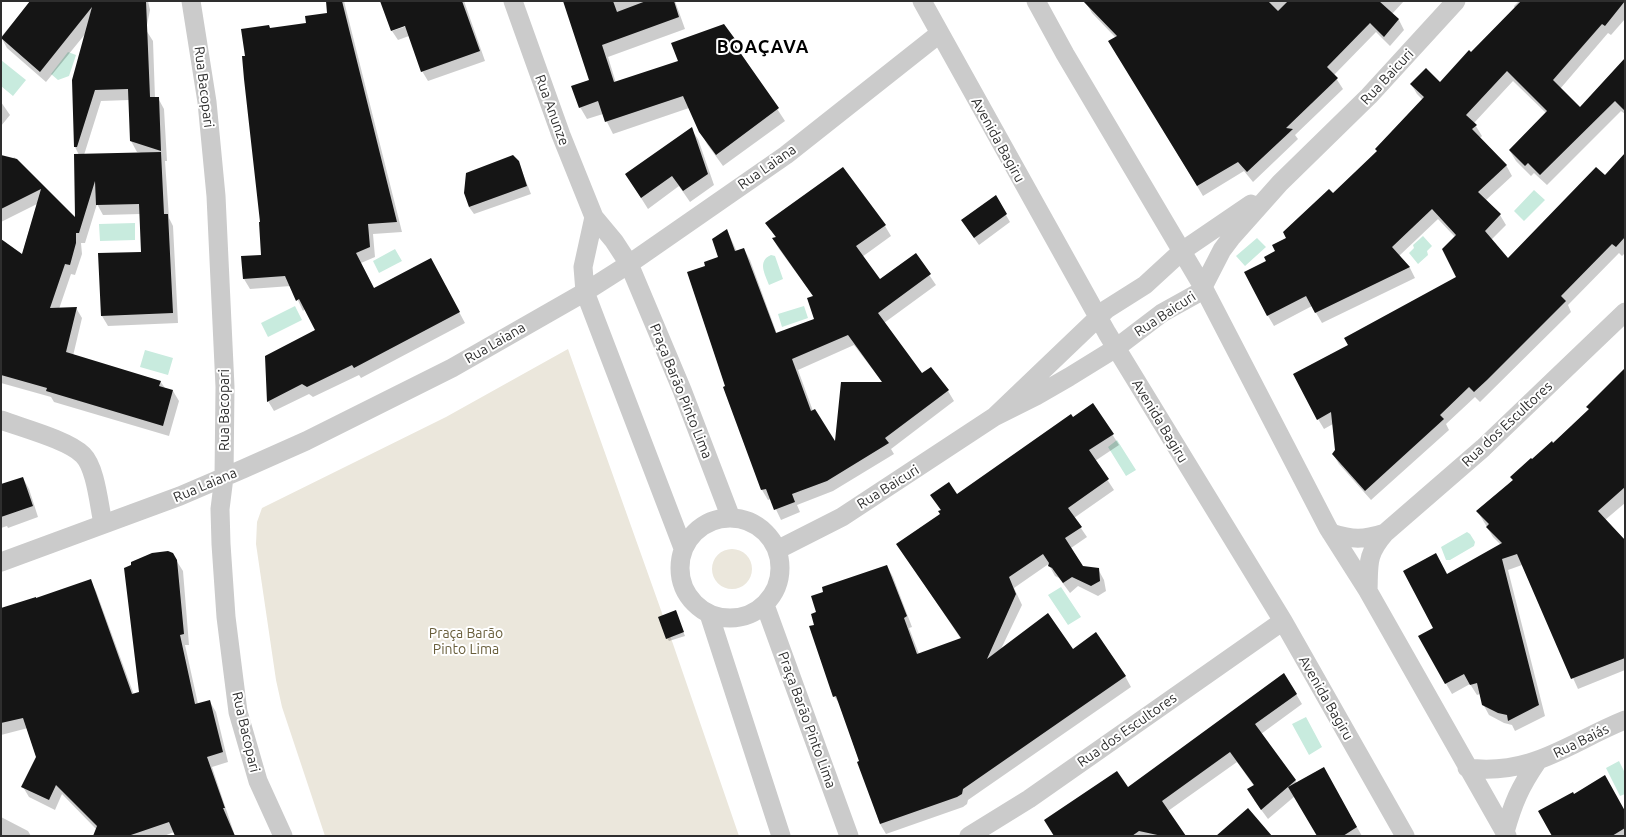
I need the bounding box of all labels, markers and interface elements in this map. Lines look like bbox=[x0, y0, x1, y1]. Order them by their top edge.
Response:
district label: BOAÇAVA bbox=[717, 36, 809, 58]
street label: Rua Bacopari bbox=[191, 45, 217, 129]
street label: Rua Baicuri bbox=[1357, 46, 1417, 108]
street label: Rua Anunze bbox=[531, 72, 573, 148]
street label: Avenida Bagiru bbox=[968, 95, 1028, 185]
street label: Rua Laiana bbox=[735, 141, 799, 193]
street label: Rua Baicuri bbox=[1131, 288, 1199, 340]
street label: Rua Laiana bbox=[462, 319, 528, 367]
street label: Praça Barão Pinto Lima bbox=[646, 321, 716, 461]
street label: Rua Bacopari bbox=[216, 369, 232, 451]
street label: Avenida Bagiru bbox=[1129, 376, 1191, 466]
street label: Rua dos Escultores bbox=[1458, 378, 1556, 470]
street label: Rua Baicuri bbox=[854, 461, 922, 513]
street label: Rua Laiana bbox=[171, 464, 239, 506]
park label: Praça Barão Pinto Lima bbox=[429, 625, 503, 658]
street label: Praça Barão Pinto Lima bbox=[774, 649, 840, 791]
street label: Avenida Bagiru bbox=[1295, 653, 1357, 743]
street label: Rua dos Escultores bbox=[1074, 689, 1180, 771]
street label: Rua Bacopari bbox=[229, 690, 263, 774]
street label: Rua Baiás bbox=[1550, 720, 1612, 762]

